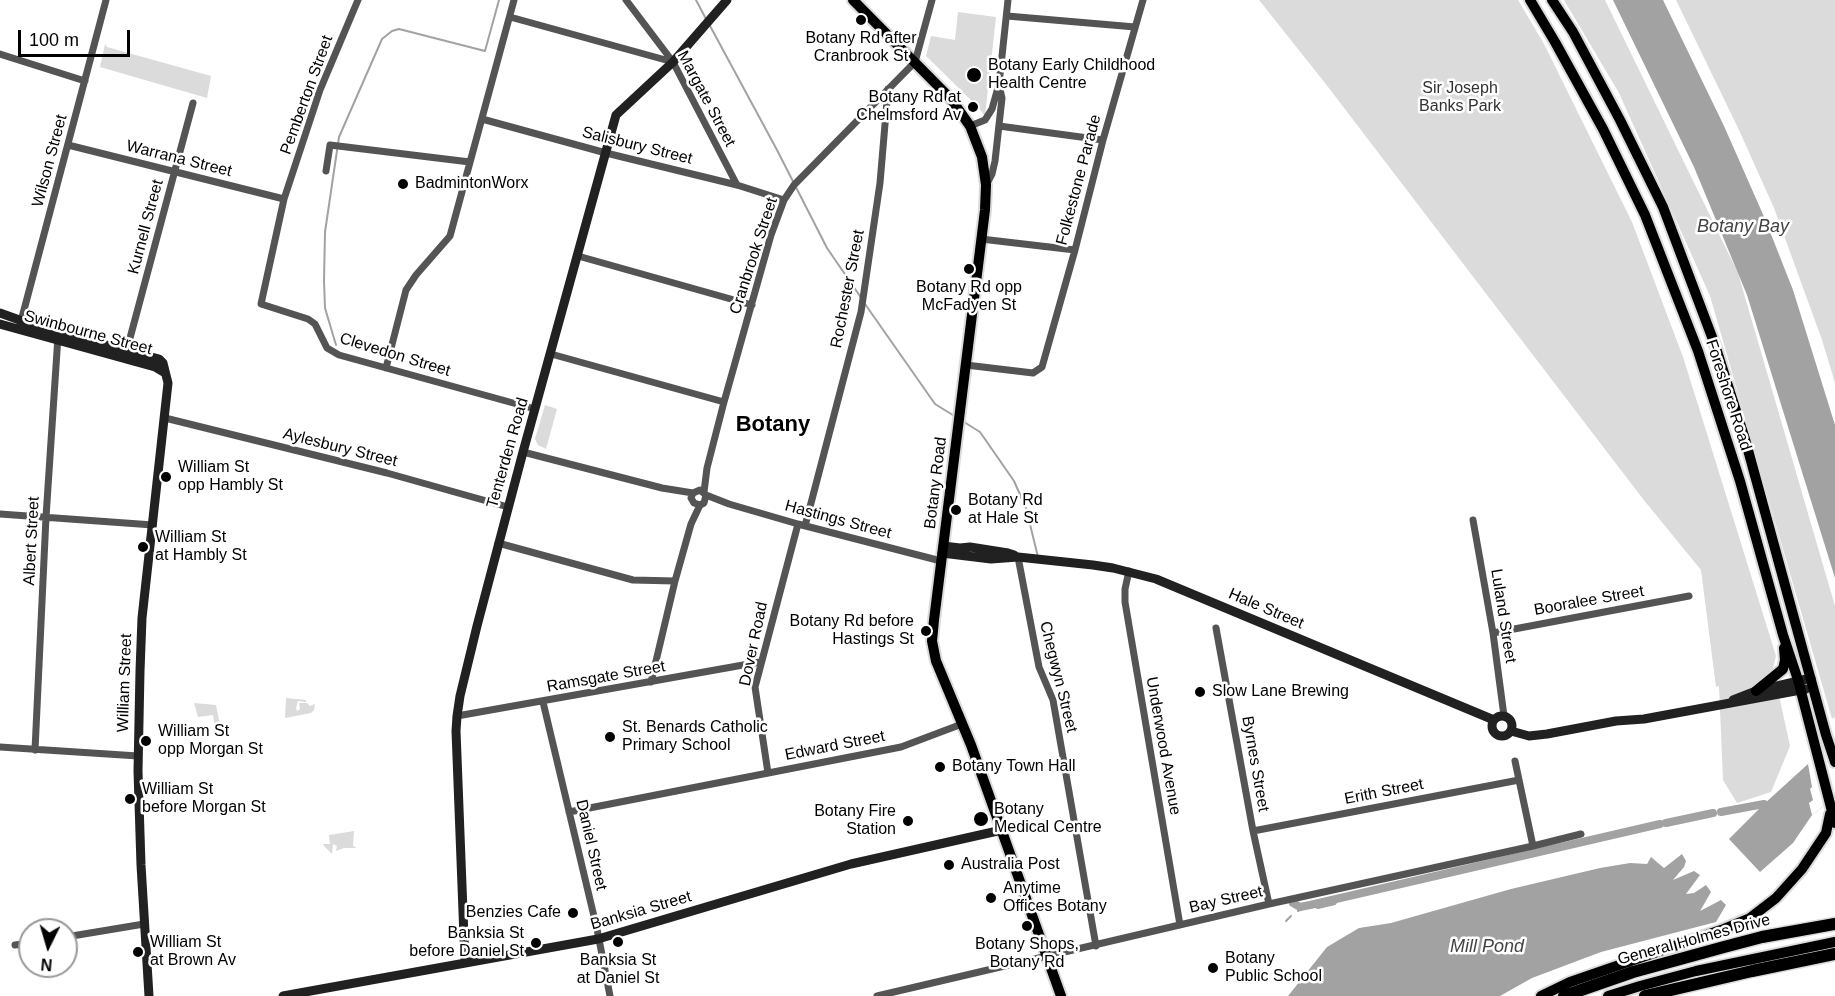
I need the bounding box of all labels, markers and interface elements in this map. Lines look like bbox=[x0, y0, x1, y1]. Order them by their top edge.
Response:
marker: Botany Rd after Cranbrook St bbox=[854, 13, 868, 27]
scale bar bbox=[21, 18, 134, 56]
place label: Botany Rd after Cranbrook St bbox=[805, 29, 917, 67]
text: 100 m bbox=[29, 30, 79, 50]
street label: Pemberton Street bbox=[277, 33, 337, 157]
street label: Margate Street bbox=[673, 48, 739, 150]
place label: Botany Early Childhood Health Centre bbox=[988, 56, 1155, 94]
marker: Botany Early Childhood Health Centre bbox=[965, 66, 983, 84]
park label: Sir Joseph Banks Park bbox=[1419, 79, 1501, 117]
place label: Botany Rd at Chelmsford Av bbox=[856, 88, 961, 126]
marker: Botany Rd at Chelmsford Av bbox=[966, 100, 980, 114]
street label: Wilson Street bbox=[28, 113, 72, 209]
street label: Folkestone Parade bbox=[1052, 113, 1106, 247]
street label: Salisbury Street bbox=[580, 123, 694, 169]
street label: Warrana Street bbox=[124, 137, 234, 181]
place label: BadmintonWorx bbox=[415, 174, 529, 194]
marker: BadmintonWorx bbox=[396, 177, 410, 191]
street label: Kurnell Street bbox=[124, 178, 168, 276]
street label: Cranbrook Street bbox=[726, 195, 782, 317]
water label: Botany Bay bbox=[1697, 216, 1789, 238]
street label: Rochester Street bbox=[827, 228, 869, 350]
marker: Botany Rd opp McFadyen St bbox=[962, 262, 976, 276]
place label: Botany Rd opp McFadyen St bbox=[916, 278, 1022, 316]
street label: Swinbourne Street bbox=[22, 307, 154, 359]
street label: Clevedon Street bbox=[337, 329, 453, 381]
street label: Foreshore Road bbox=[1701, 337, 1755, 453]
street label: Tenterden Road bbox=[483, 396, 533, 510]
district label: Botany bbox=[736, 412, 810, 438]
street label: Aylesbury Street bbox=[281, 425, 399, 471]
street label: Botany Road bbox=[921, 436, 951, 530]
place label: William St opp Hambly St bbox=[178, 458, 283, 496]
marker: William St opp Hambly St bbox=[159, 470, 173, 484]
place label: Botany Rd at Hale St bbox=[968, 491, 1043, 529]
street label: Albert Street bbox=[20, 496, 44, 586]
street label: Hastings Street bbox=[783, 497, 893, 543]
marker: Botany Rd at Hale St bbox=[949, 503, 963, 517]
place label: William St at Hambly St bbox=[155, 528, 247, 566]
marker: William St at Hambly St bbox=[136, 540, 150, 554]
street label: Luland Street bbox=[1486, 567, 1520, 665]
street label: Booralee Street bbox=[1533, 582, 1645, 620]
street label: Hale Street bbox=[1225, 585, 1307, 633]
street label: Dover Road bbox=[736, 600, 772, 688]
place label: Botany Rd before Hastings St bbox=[789, 612, 914, 650]
street label: Chegwyn Street bbox=[1035, 619, 1081, 735]
marker: Botany Rd before Hastings St bbox=[919, 624, 933, 638]
street label: William Street bbox=[114, 633, 136, 733]
street label: Ramsgate Street bbox=[545, 657, 667, 697]
street label: Underwood Avenue bbox=[1141, 675, 1185, 817]
place label: Slow Lane Brewing bbox=[1212, 682, 1349, 702]
marker: Slow Lane Brewing bbox=[1193, 685, 1207, 699]
street label: Byrnes Street bbox=[1237, 715, 1273, 813]
place label: St. Benards Catholic Primary School bbox=[622, 718, 768, 756]
place label: William St opp Morgan St bbox=[158, 722, 263, 760]
street label: Edward Street bbox=[783, 727, 887, 765]
marker: St. Benards Catholic Primary School bbox=[603, 730, 617, 744]
marker: William St opp Morgan St bbox=[139, 734, 153, 748]
place label: Botany Town Hall bbox=[952, 757, 1076, 777]
marker: Botany Town Hall bbox=[933, 760, 947, 774]
street label: Erith Street bbox=[1343, 775, 1425, 809]
place label: William St before Morgan St bbox=[142, 780, 266, 818]
marker: William St before Morgan St bbox=[123, 792, 137, 806]
street label: Daniel Street bbox=[571, 798, 611, 892]
place label: Botany Medical Centre bbox=[994, 800, 1102, 838]
place label: Botany Fire Station bbox=[814, 802, 896, 840]
marker: Botany Medical Centre bbox=[972, 810, 990, 828]
marker: Botany Fire Station bbox=[901, 814, 915, 828]
place label: Australia Post bbox=[961, 855, 1060, 875]
marker: Australia Post bbox=[942, 858, 956, 872]
place label: Anytime Offices Botany bbox=[1003, 879, 1107, 917]
street label: Bay Street bbox=[1187, 882, 1265, 918]
street label: Banksia Street bbox=[588, 887, 694, 935]
marker: Anytime Offices Botany bbox=[984, 891, 998, 905]
place label: Benzies Cafe bbox=[466, 903, 561, 923]
marker: Benzies Cafe bbox=[566, 906, 580, 920]
street label: General Holmes Drive bbox=[1616, 910, 1772, 970]
north arrow bbox=[18, 918, 78, 978]
marker: Botany Shops, Botany Rd bbox=[1020, 919, 1034, 933]
place label: Banksia St before Daniel St bbox=[409, 924, 524, 962]
place label: William St at Brown Av bbox=[150, 933, 236, 971]
marker: Banksia St at Daniel St bbox=[611, 935, 625, 949]
place label: Botany Shops, Botany Rd bbox=[975, 935, 1079, 973]
marker: Banksia St before Daniel St bbox=[529, 936, 543, 950]
water label: Mill Pond bbox=[1450, 936, 1524, 958]
marker: William St at Brown Av bbox=[131, 945, 145, 959]
place label: Botany Public School bbox=[1225, 949, 1322, 987]
place label: Banksia St at Daniel St bbox=[577, 951, 659, 989]
text: N bbox=[40, 955, 53, 973]
marker: Botany Public School bbox=[1206, 961, 1220, 975]

